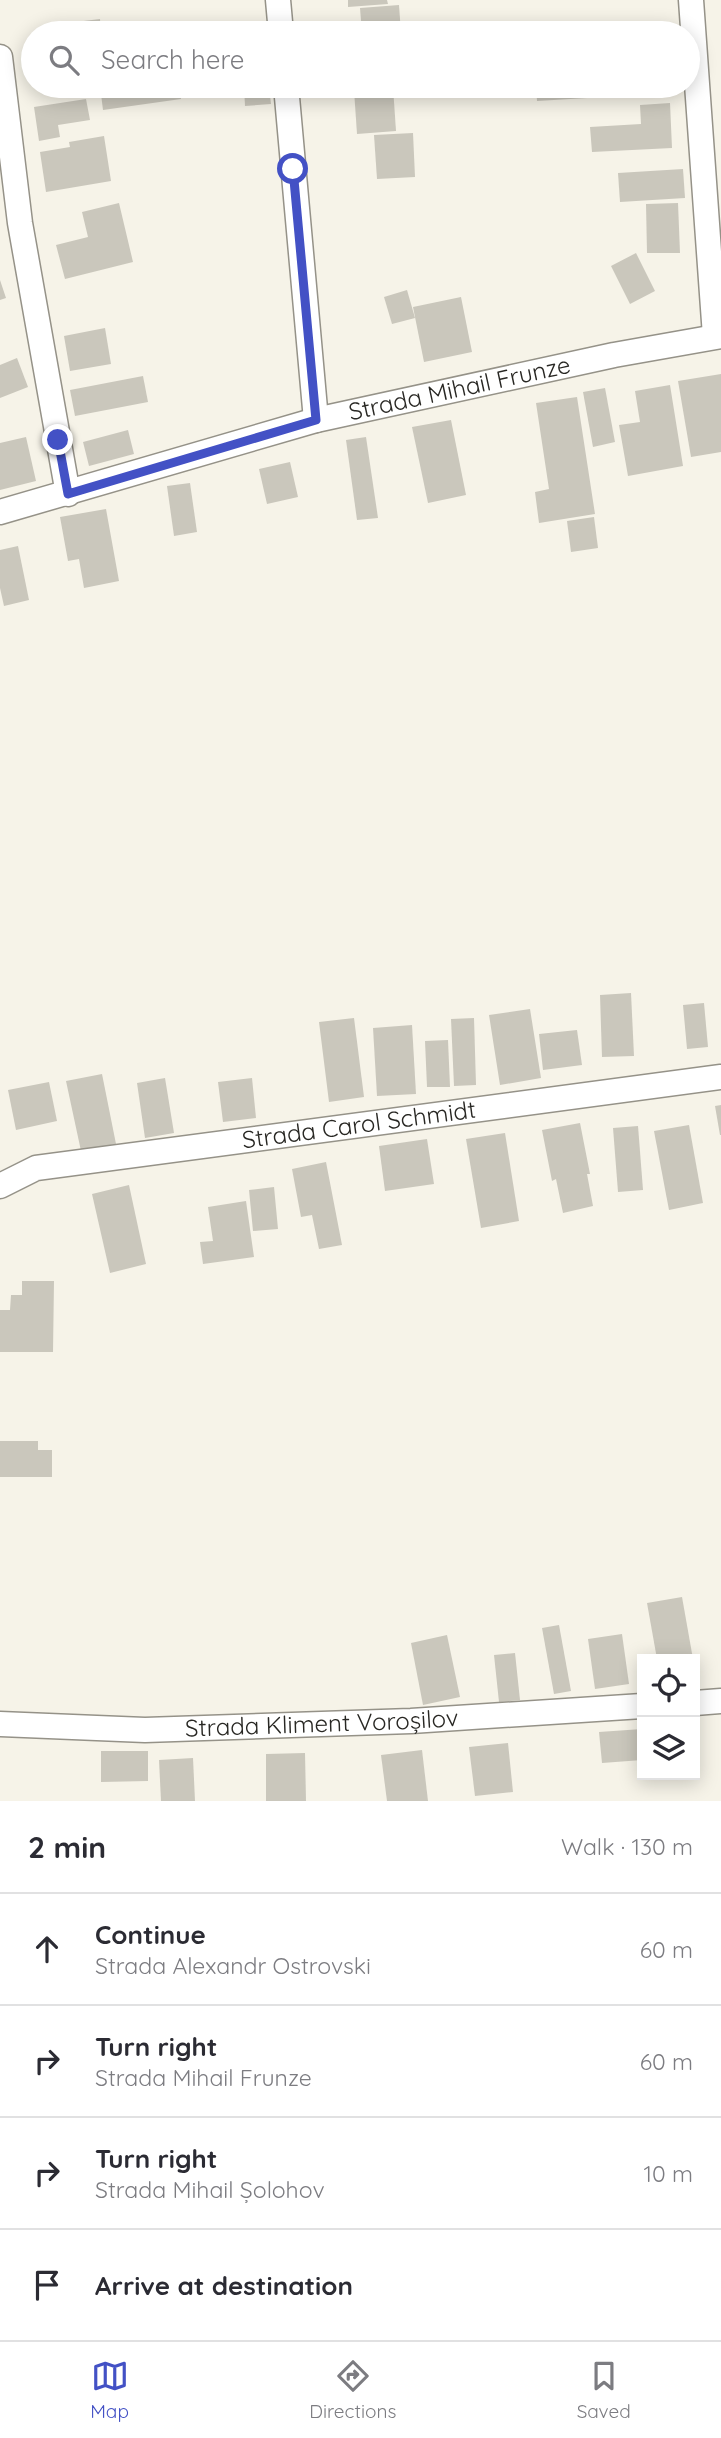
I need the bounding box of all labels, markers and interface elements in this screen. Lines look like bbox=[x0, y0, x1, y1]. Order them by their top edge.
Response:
search box bbox=[21, 21, 700, 98]
icon: search bbox=[45, 41, 83, 79]
text: Search here bbox=[101, 43, 245, 76]
route start bbox=[277, 153, 308, 184]
street label: Strada Mihail Frunze bbox=[346, 349, 573, 426]
route end bbox=[42, 424, 73, 455]
street label: Strada Carol Schmidt bbox=[240, 1094, 478, 1154]
map controls bbox=[637, 1654, 700, 1780]
button: locate bbox=[637, 1654, 700, 1717]
street label: Strada Kliment Voroșilov bbox=[184, 1702, 459, 1743]
button: layers bbox=[637, 1717, 700, 1780]
text: 2 min bbox=[28, 1828, 106, 1866]
text: Walk · 130 m bbox=[561, 1832, 693, 1861]
text: Continue bbox=[95, 1918, 206, 1951]
icon: ahead bbox=[28, 1930, 66, 1968]
text: 60 m bbox=[640, 1935, 693, 1964]
text: Strada Alexandr Ostrovski bbox=[95, 1951, 371, 1980]
text: Turn right bbox=[95, 2030, 217, 2063]
icon: right bbox=[28, 2042, 66, 2080]
text: 60 m bbox=[640, 2047, 693, 2076]
text: Strada Mihail Frunze bbox=[95, 2063, 312, 2092]
text: Turn right bbox=[95, 2142, 217, 2175]
icon: right bbox=[28, 2154, 66, 2192]
text: 10 m bbox=[644, 2159, 693, 2188]
text: Strada Mihail Șolohov bbox=[95, 2175, 325, 2204]
icon: arrive bbox=[28, 2266, 66, 2304]
text: Arrive at destination bbox=[95, 2269, 353, 2302]
tab: Map bbox=[90, 2357, 129, 2423]
tab: Directions bbox=[309, 2357, 396, 2423]
tab: Saved bbox=[577, 2357, 631, 2423]

